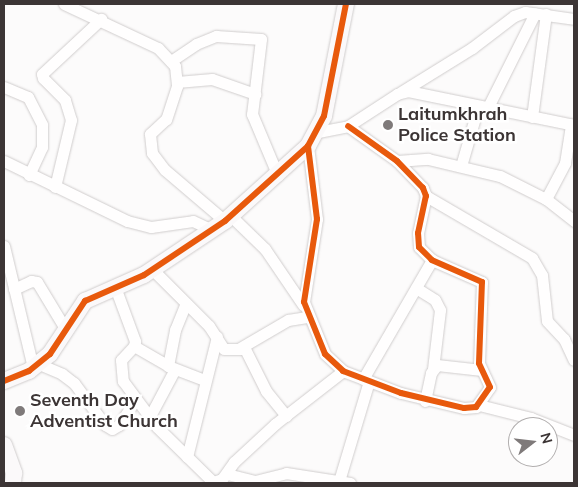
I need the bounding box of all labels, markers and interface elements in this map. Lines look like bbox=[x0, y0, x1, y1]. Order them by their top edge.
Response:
place label: Laitumkhrah Police Station bbox=[398, 104, 516, 146]
marker: Laitumkhrah Police Station bbox=[382, 119, 394, 131]
place label: Seventh Day Adventist Church bbox=[30, 390, 178, 432]
marker: Seventh Day Adventist Church bbox=[14, 405, 26, 417]
north arrow bbox=[508, 417, 558, 467]
text: N bbox=[536, 431, 557, 446]

